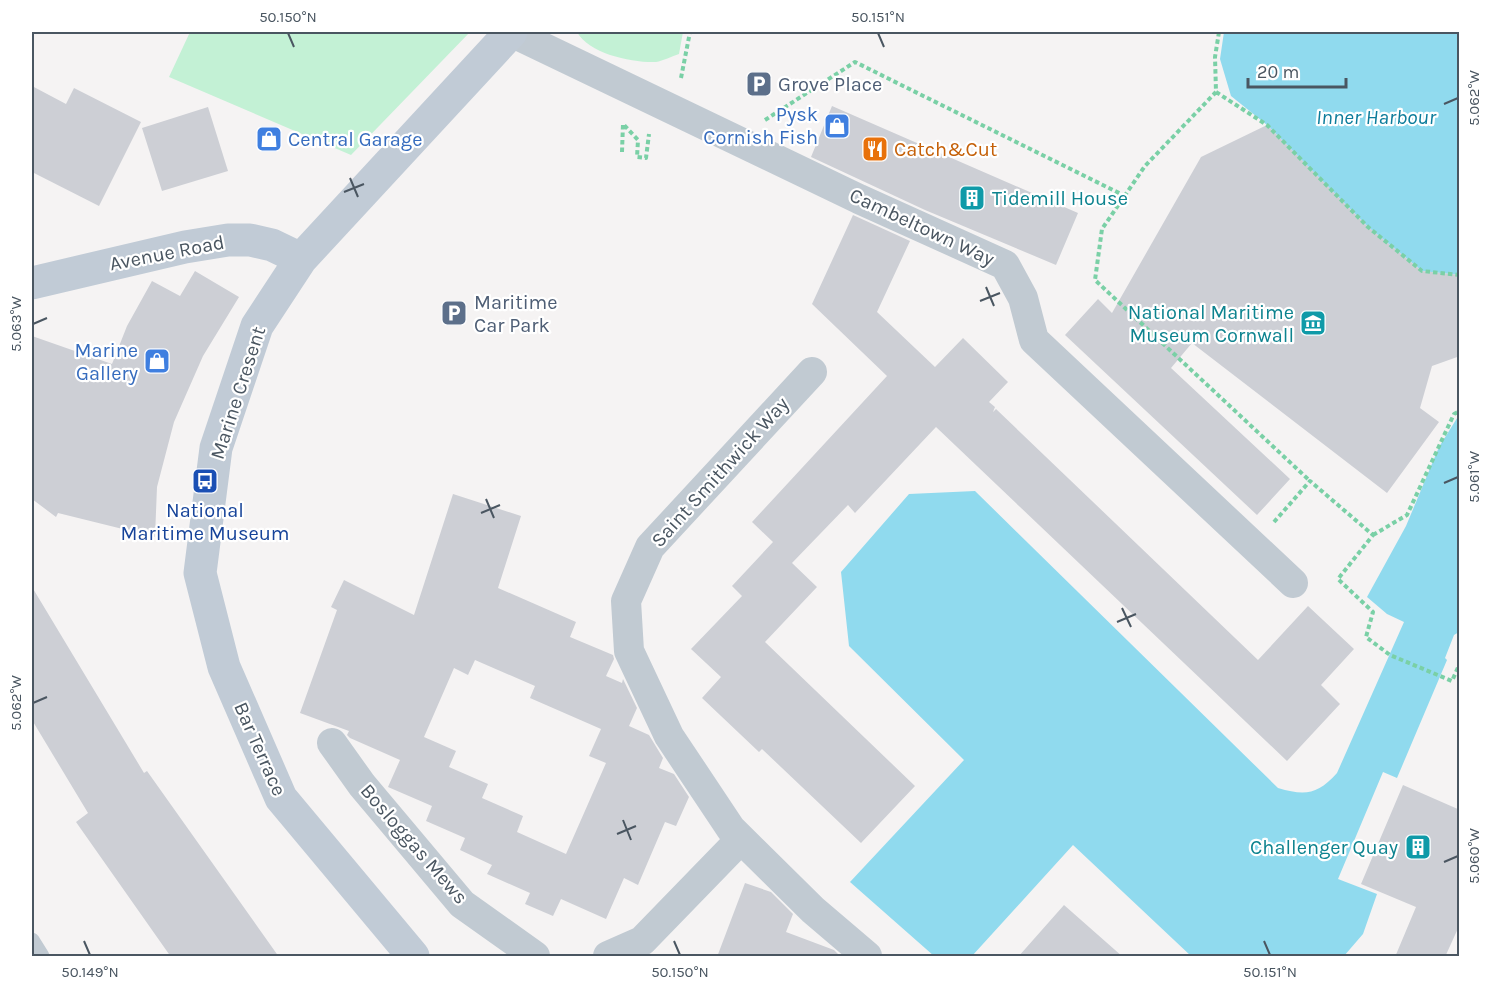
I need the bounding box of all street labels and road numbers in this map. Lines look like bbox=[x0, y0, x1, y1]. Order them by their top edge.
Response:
street label: Cambeltown Way bbox=[846, 183, 998, 271]
street label: Avenue Road bbox=[108, 231, 226, 275]
street label: Marine Cresent bbox=[206, 323, 270, 462]
street label: Saint Smithwick Way bbox=[647, 392, 793, 552]
street label: Bar Terrace bbox=[229, 699, 291, 799]
street label: Bosloggas Mews bbox=[356, 779, 472, 909]

